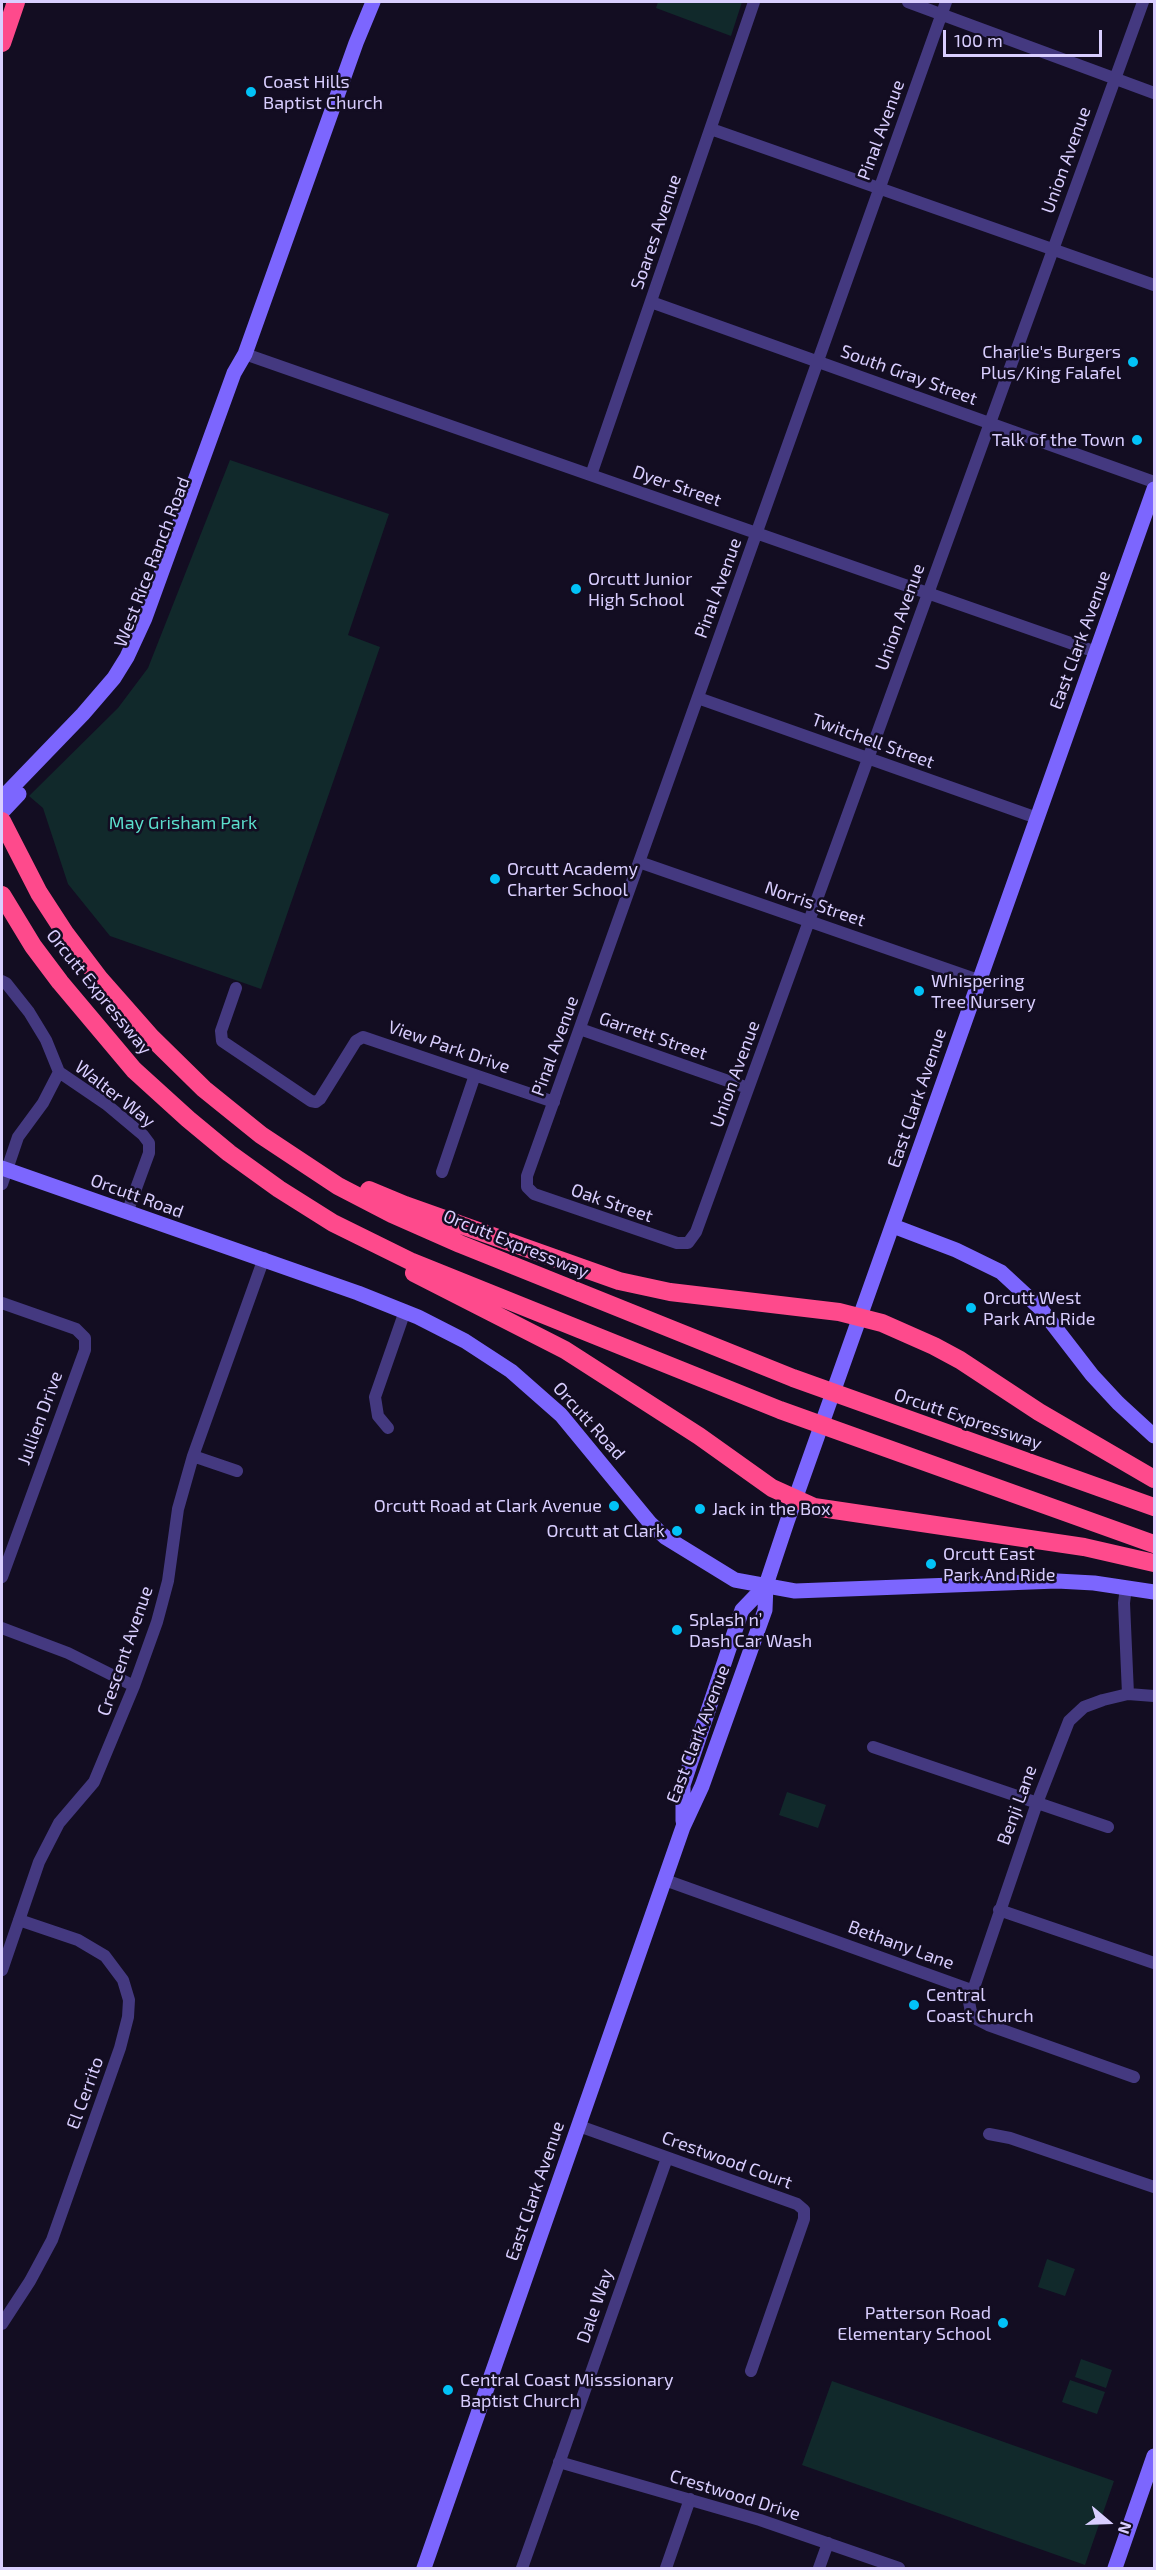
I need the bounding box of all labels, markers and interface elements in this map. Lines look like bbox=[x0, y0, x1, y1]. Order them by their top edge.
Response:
scale bar bbox=[946, 18, 1105, 56]
text: 100 m bbox=[954, 29, 1003, 51]
place label: Coast Hills Baptist Church bbox=[263, 71, 383, 113]
street label: Pinal Avenue bbox=[853, 77, 909, 183]
marker: Coast Hills Baptist Church bbox=[244, 85, 258, 99]
street label: Union Avenue bbox=[1037, 104, 1095, 216]
street label: Soares Avenue bbox=[626, 172, 686, 292]
street label: South Gray Street bbox=[838, 340, 980, 410]
place label: Charlie's Burgers Plus/King Falafel bbox=[981, 341, 1121, 384]
marker: Charlie's Burgers Plus/King Falafel bbox=[1126, 355, 1140, 369]
place label: Talk of the Town bbox=[992, 429, 1125, 451]
marker: Talk of the Town bbox=[1130, 433, 1144, 447]
street label: Dyer Street bbox=[630, 461, 724, 511]
street label: West Rice Ranch Road bbox=[110, 474, 194, 650]
street label: Pinal Avenue bbox=[690, 535, 746, 641]
street label: Union Avenue bbox=[871, 561, 929, 673]
place label: Orcutt Junior High School bbox=[588, 568, 693, 610]
street label: East Clark Avenue bbox=[1045, 568, 1115, 712]
marker: Orcutt Junior High School bbox=[569, 582, 583, 596]
street label: Twitchell Street bbox=[809, 709, 937, 773]
park label: May Grisham Park bbox=[109, 812, 257, 834]
place label: Orcutt Academy Charter School bbox=[507, 858, 638, 900]
marker: Orcutt Academy Charter School bbox=[488, 872, 502, 886]
street label: Norris Street bbox=[762, 877, 868, 931]
street label: Orcutt Expressway bbox=[42, 925, 156, 1059]
place label: Whispering Tree Nursery bbox=[931, 970, 1036, 1012]
marker: Whispering Tree Nursery bbox=[912, 984, 926, 998]
street label: Pinal Avenue bbox=[527, 993, 583, 1099]
street label: Garrett Street bbox=[596, 1007, 710, 1065]
street label: View Park Drive bbox=[385, 1016, 513, 1078]
street label: Union Avenue bbox=[706, 1018, 764, 1130]
street label: East Clark Avenue bbox=[883, 1025, 951, 1171]
street label: Walter Way bbox=[71, 1056, 159, 1132]
street label: Orcutt Road bbox=[88, 1169, 186, 1223]
street label: Oak Street bbox=[568, 1179, 656, 1227]
street label: Orcutt Expressway bbox=[440, 1205, 592, 1283]
place label: Orcutt West Park And Ride bbox=[983, 1287, 1095, 1330]
marker: Orcutt West Park And Ride bbox=[964, 1301, 978, 1315]
street label: Jullien Drive bbox=[13, 1368, 67, 1468]
street label: Orcutt Road bbox=[548, 1378, 630, 1464]
street label: Orcutt Expressway bbox=[891, 1384, 1045, 1454]
place label: Orcutt Road at Clark Avenue bbox=[374, 1495, 602, 1517]
place label: Jack in the Box bbox=[712, 1498, 831, 1520]
marker: Orcutt Road at Clark Avenue bbox=[607, 1499, 621, 1513]
marker: Jack in the Box bbox=[693, 1502, 707, 1516]
place label: Orcutt at Clark bbox=[547, 1520, 665, 1542]
marker: Orcutt at Clark bbox=[670, 1524, 684, 1538]
place label: Orcutt East Park And Ride bbox=[943, 1543, 1055, 1586]
marker: Orcutt East Park And Ride bbox=[924, 1557, 938, 1571]
street label: Crescent Avenue bbox=[93, 1583, 157, 1719]
place label: Splash n’ Dash Car Wash bbox=[689, 1609, 812, 1652]
marker: Splash n’ Dash Car Wash bbox=[670, 1623, 684, 1637]
street label: East Clark Avenue bbox=[662, 1662, 734, 1806]
street label: Benji Lane bbox=[993, 1762, 1041, 1848]
street label: Bethany Lane bbox=[845, 1916, 957, 1974]
place label: Central Coast Church bbox=[926, 1984, 1034, 2026]
marker: Central Coast Church bbox=[907, 1998, 921, 2012]
street label: El Cerrito bbox=[62, 2054, 108, 2132]
street label: East Clark Avenue bbox=[501, 2118, 569, 2264]
street label: Crestwood Court bbox=[659, 2126, 795, 2194]
street label: Dale Way bbox=[572, 2266, 618, 2346]
place label: Patterson Road Elementary School bbox=[837, 2302, 991, 2344]
marker: Patterson Road Elementary School bbox=[996, 2316, 1010, 2330]
place label: Central Coast Misssionary Baptist Church bbox=[460, 2369, 674, 2412]
marker: Central Coast Misssionary Baptist Church bbox=[441, 2383, 455, 2397]
street label: Crestwood Drive bbox=[667, 2465, 803, 2525]
north arrow bbox=[1078, 2492, 1138, 2552]
text: N bbox=[1115, 2519, 1136, 2537]

